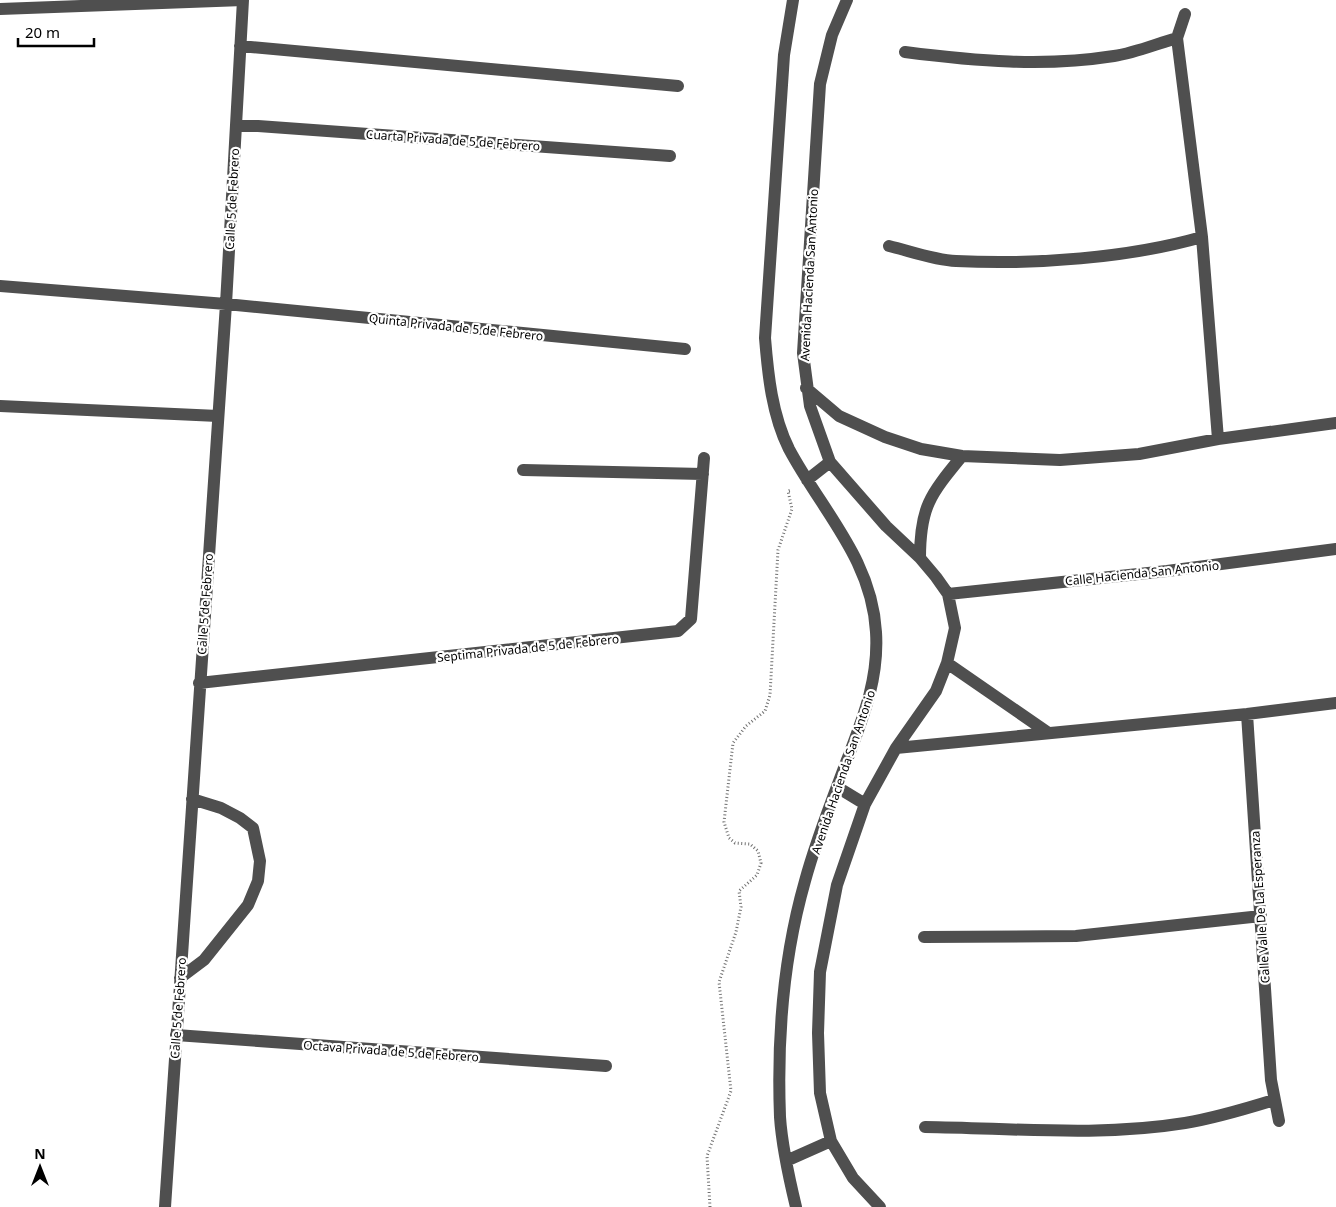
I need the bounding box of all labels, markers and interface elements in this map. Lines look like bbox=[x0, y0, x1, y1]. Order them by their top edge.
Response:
scale bar bbox=[18, 15, 94, 47]
text: 20 m bbox=[25, 22, 60, 42]
street label: Cuarta Privada de 5 de Febrero bbox=[365, 125, 541, 155]
street label: Calle 5 de Febrero bbox=[221, 148, 243, 250]
street label: Avenida Hacienda San Antonio bbox=[796, 188, 822, 362]
street label: Quinta Privada de 5 de Febrero bbox=[368, 309, 544, 345]
street label: Calle 5 de Febrero bbox=[193, 553, 217, 655]
street label: Calle Hacienda San Antonio bbox=[1064, 556, 1220, 590]
street label: Septima Privada de 5 de Febrero bbox=[436, 630, 620, 666]
street label: Avenida Hacienda San Antonio bbox=[807, 688, 879, 856]
street label: Calle Valle De La Esperanza bbox=[1246, 830, 1274, 984]
street label: Calle 5 de Febrero bbox=[166, 957, 190, 1059]
street label: Octava Privada de 5 de Febrero bbox=[303, 1036, 479, 1066]
north arrow bbox=[15, 1142, 65, 1192]
text: N bbox=[34, 1144, 46, 1163]

